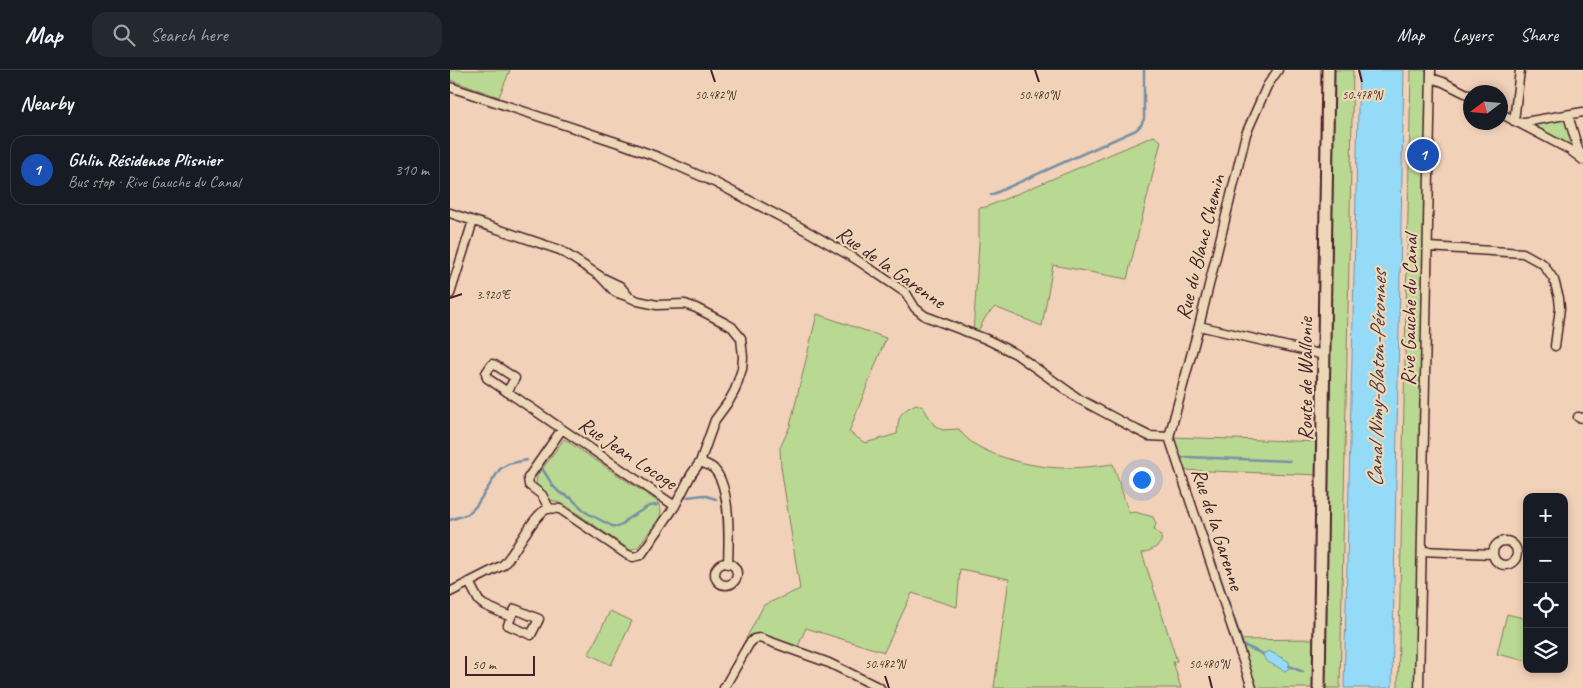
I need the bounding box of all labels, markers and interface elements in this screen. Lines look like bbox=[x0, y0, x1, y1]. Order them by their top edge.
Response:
search box bbox=[92, 12, 442, 57]
text: Map bbox=[25, 20, 62, 50]
icon: search bbox=[110, 21, 138, 49]
text: Search here bbox=[150, 23, 228, 47]
text: Map bbox=[1397, 24, 1425, 46]
text: Layers bbox=[1453, 24, 1492, 46]
text: Share bbox=[1520, 24, 1558, 46]
north arrow bbox=[1463, 85, 1508, 130]
text: 50.482°N bbox=[695, 87, 737, 103]
text: 50.480°N bbox=[1019, 87, 1061, 103]
text: 50.478°N bbox=[1342, 87, 1384, 103]
text: Nearby bbox=[20, 90, 73, 116]
pin: 1 bbox=[1407, 136, 1439, 174]
text: Ghlin Résidence Plisnier bbox=[68, 148, 222, 172]
text: 1 bbox=[33, 160, 41, 180]
text: 310 m bbox=[395, 160, 429, 180]
street label: Rue du Blanc Chemin bbox=[1169, 171, 1231, 322]
text: Bus stop · Rive Gauche du Canal bbox=[68, 172, 240, 192]
street label: Rue de la Garenne bbox=[832, 220, 952, 315]
street label: Rive Gauche du Canal bbox=[1395, 231, 1423, 386]
water label: Canal Nimy-Blaton-Péronnes bbox=[1361, 266, 1393, 487]
text: 3.920°E bbox=[476, 287, 512, 303]
street label: Route de Wallonie bbox=[1292, 316, 1318, 441]
street label: Rue Jean Locoge bbox=[574, 411, 684, 497]
street label: Rue de la Garenne bbox=[1186, 465, 1251, 595]
your location bbox=[1129, 467, 1155, 493]
map controls bbox=[1523, 493, 1568, 673]
button: + bbox=[1523, 493, 1568, 538]
button: − bbox=[1523, 538, 1568, 583]
button: locate bbox=[1523, 583, 1568, 628]
button: layers bbox=[1523, 628, 1568, 673]
scale bar bbox=[465, 653, 535, 676]
text: 50 m bbox=[472, 656, 496, 673]
text: 50.482°N bbox=[865, 656, 907, 672]
text: 50.480°N bbox=[1189, 656, 1231, 672]

